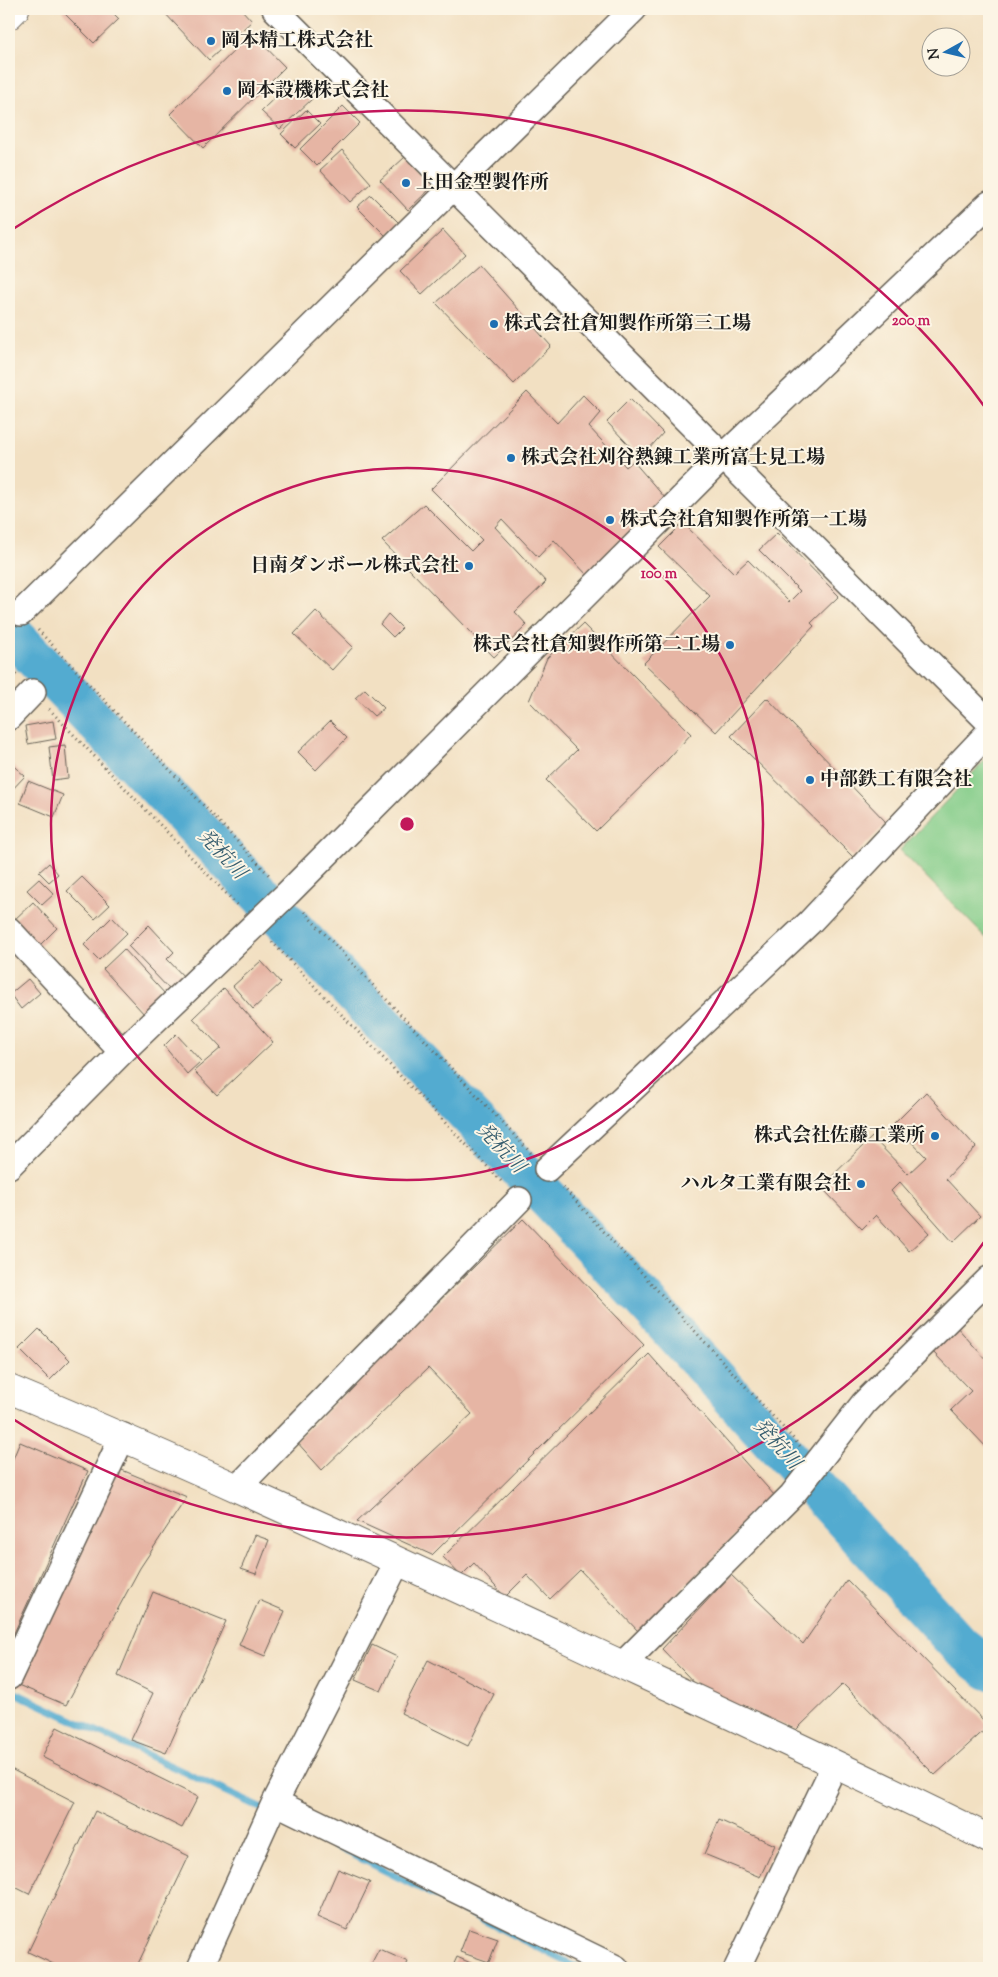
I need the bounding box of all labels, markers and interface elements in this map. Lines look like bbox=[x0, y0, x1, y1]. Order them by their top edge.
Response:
place label: 岡本精工株式会社 bbox=[221, 28, 373, 55]
north arrow bbox=[920, 28, 970, 78]
marker: 岡本精工株式会社 bbox=[205, 35, 217, 47]
text: N bbox=[924, 47, 946, 60]
place label: 岡本設機株式会社 bbox=[237, 78, 389, 105]
marker: 岡本設機株式会社 bbox=[221, 85, 233, 97]
place label: 上田金型製作所 bbox=[416, 170, 549, 197]
marker: 上田金型製作所 bbox=[400, 177, 412, 189]
place label: 株式会社倉知製作所第三工場 bbox=[504, 311, 751, 338]
text: 200 m bbox=[892, 311, 931, 332]
marker: 株式会社倉知製作所第三工場 bbox=[488, 318, 500, 330]
place label: 株式会社刈谷熱錬工業所富士見工場 bbox=[521, 445, 825, 472]
marker: 株式会社刈谷熱錬工業所富士見工場 bbox=[505, 452, 517, 464]
place label: 株式会社倉知製作所第一工場 bbox=[620, 507, 867, 534]
marker: 株式会社倉知製作所第一工場 bbox=[604, 514, 616, 526]
place label: 日南ダンボール株式会社 bbox=[250, 553, 459, 580]
marker: 日南ダンボール株式会社 bbox=[463, 560, 475, 572]
text: 100 m bbox=[641, 564, 678, 585]
place label: 株式会社倉知製作所第二工場 bbox=[473, 632, 720, 659]
marker: 株式会社倉知製作所第二工場 bbox=[724, 639, 736, 651]
place label: 中部鉄工有限会社 bbox=[820, 767, 972, 794]
marker: 中部鉄工有限会社 bbox=[804, 774, 816, 786]
centre of rings bbox=[398, 815, 416, 833]
water label: 発杭川 bbox=[190, 823, 253, 888]
water label: 発杭川 bbox=[469, 1117, 532, 1182]
place label: 株式会社佐藤工業所 bbox=[754, 1123, 925, 1150]
marker: 株式会社佐藤工業所 bbox=[929, 1130, 941, 1142]
place label: ハルタ工業有限会社 bbox=[681, 1171, 851, 1198]
marker: ハルタ工業有限会社 bbox=[855, 1178, 867, 1190]
water label: 発杭川 bbox=[745, 1413, 808, 1478]

